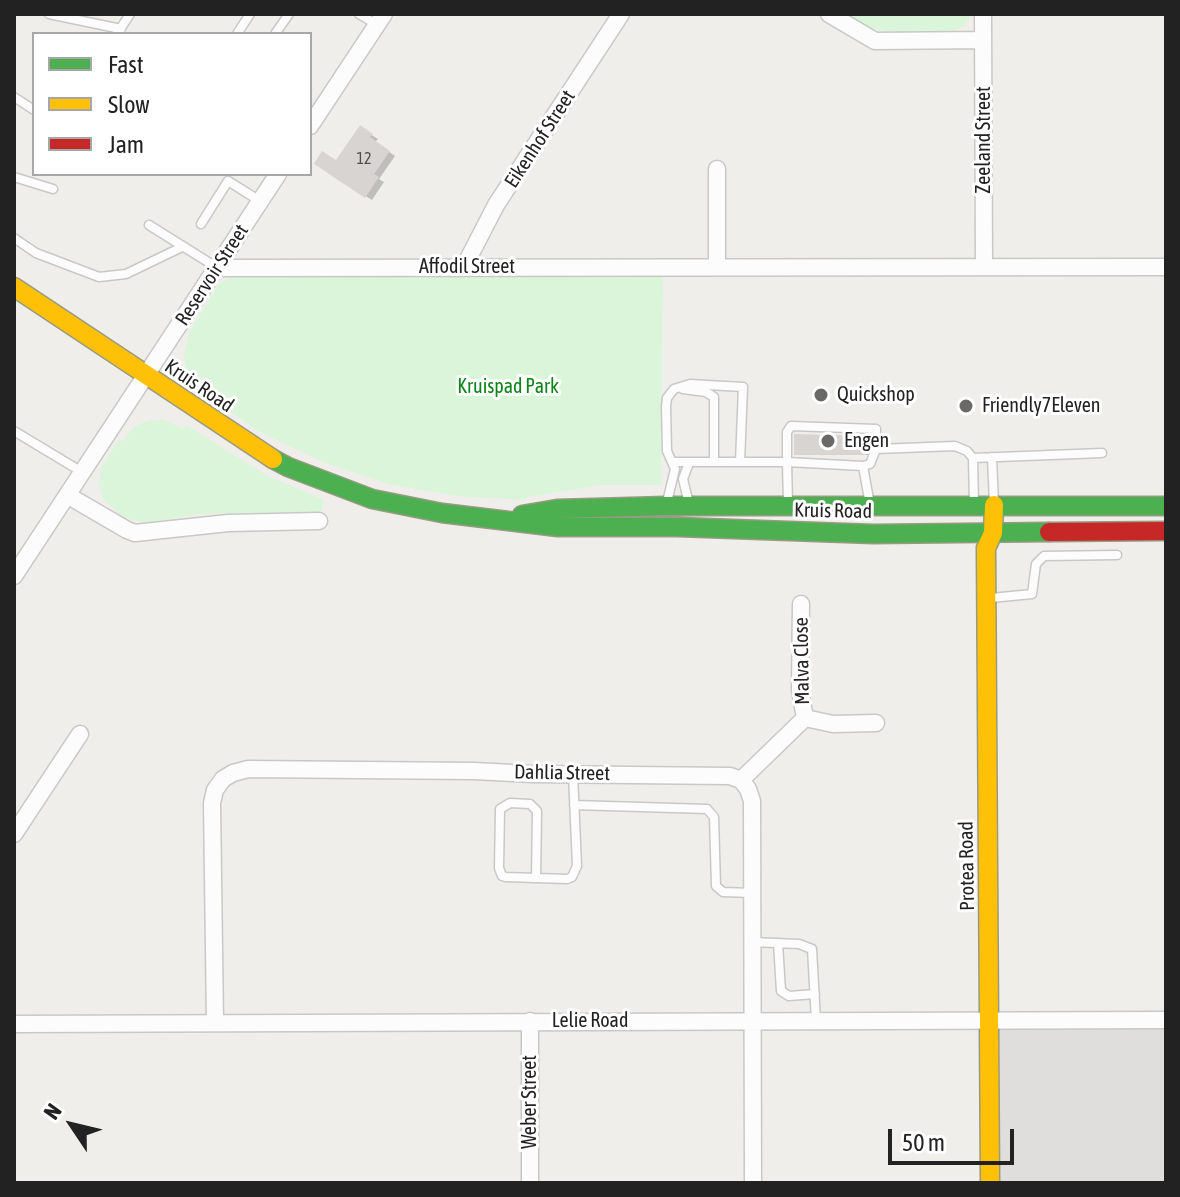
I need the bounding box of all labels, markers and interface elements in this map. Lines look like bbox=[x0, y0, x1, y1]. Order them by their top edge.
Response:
legend bbox=[32, 32, 312, 176]
text: Fast bbox=[108, 51, 144, 78]
street label: Eikenhof Street bbox=[500, 86, 580, 192]
street label: Zeeland Street bbox=[972, 86, 996, 194]
text: Slow bbox=[108, 91, 150, 118]
text: Jam bbox=[108, 131, 144, 158]
house number: 12 bbox=[356, 149, 372, 169]
street label: Reservoir Street bbox=[170, 220, 254, 330]
street label: Affodil Street bbox=[419, 255, 515, 279]
street label: Kruis Road bbox=[160, 354, 238, 418]
park label: Kruispad Park bbox=[457, 375, 559, 399]
place label: Quickshop bbox=[837, 383, 915, 407]
marker: Quickshop bbox=[812, 386, 830, 404]
place label: Friendly7Eleven bbox=[982, 394, 1100, 418]
marker: Friendly7Eleven bbox=[957, 397, 975, 415]
place label: Engen bbox=[844, 429, 889, 453]
marker: Engen bbox=[819, 432, 837, 450]
street label: Kruis Road bbox=[794, 498, 872, 524]
street label: Malva Close bbox=[789, 617, 815, 705]
street label: Dahlia Street bbox=[514, 760, 610, 786]
street label: Protea Road bbox=[954, 821, 980, 911]
street label: Lelie Road bbox=[552, 1009, 628, 1033]
street label: Weber Street bbox=[518, 1055, 542, 1149]
north arrow bbox=[32, 1085, 112, 1165]
text: N bbox=[38, 1098, 67, 1124]
scale bar bbox=[892, 1113, 1018, 1163]
text: 50 m bbox=[902, 1129, 945, 1156]

